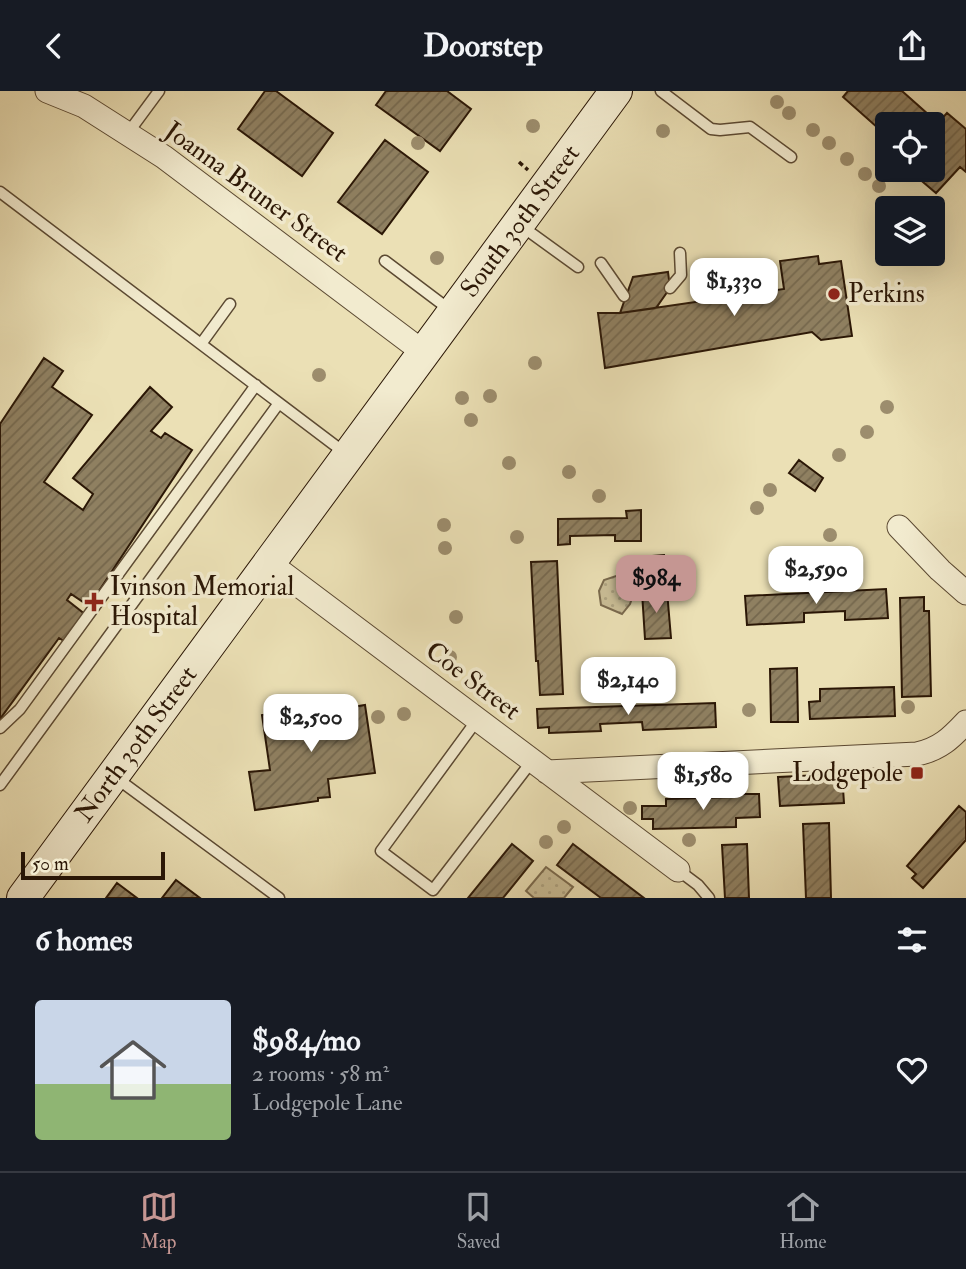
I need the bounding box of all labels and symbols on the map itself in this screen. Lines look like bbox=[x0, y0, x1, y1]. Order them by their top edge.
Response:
street label: Joanna Bruner Street bbox=[157, 114, 354, 269]
street label: South 30th Street bbox=[454, 138, 587, 304]
pin: $1,330 bbox=[677, 259, 791, 318]
place label: Perkins bbox=[848, 278, 925, 310]
marker: Perkins bbox=[826, 286, 842, 302]
pin: $2,590 bbox=[759, 547, 873, 606]
pin: $984 bbox=[615, 555, 697, 615]
place label: Ivinson Memorial Hospital bbox=[110, 571, 294, 634]
marker: Ivinson Memorial Hospital bbox=[84, 592, 104, 612]
street label: Coe Street bbox=[419, 635, 527, 727]
pin: $2,140 bbox=[571, 657, 685, 717]
street label: North 30th Street bbox=[68, 660, 204, 829]
pin: $2,500 bbox=[254, 695, 368, 754]
pin: $1,580 bbox=[646, 753, 760, 812]
place label: Lodgepole bbox=[792, 757, 903, 790]
marker: Lodgepole bbox=[909, 765, 925, 781]
scale bar bbox=[21, 849, 164, 881]

